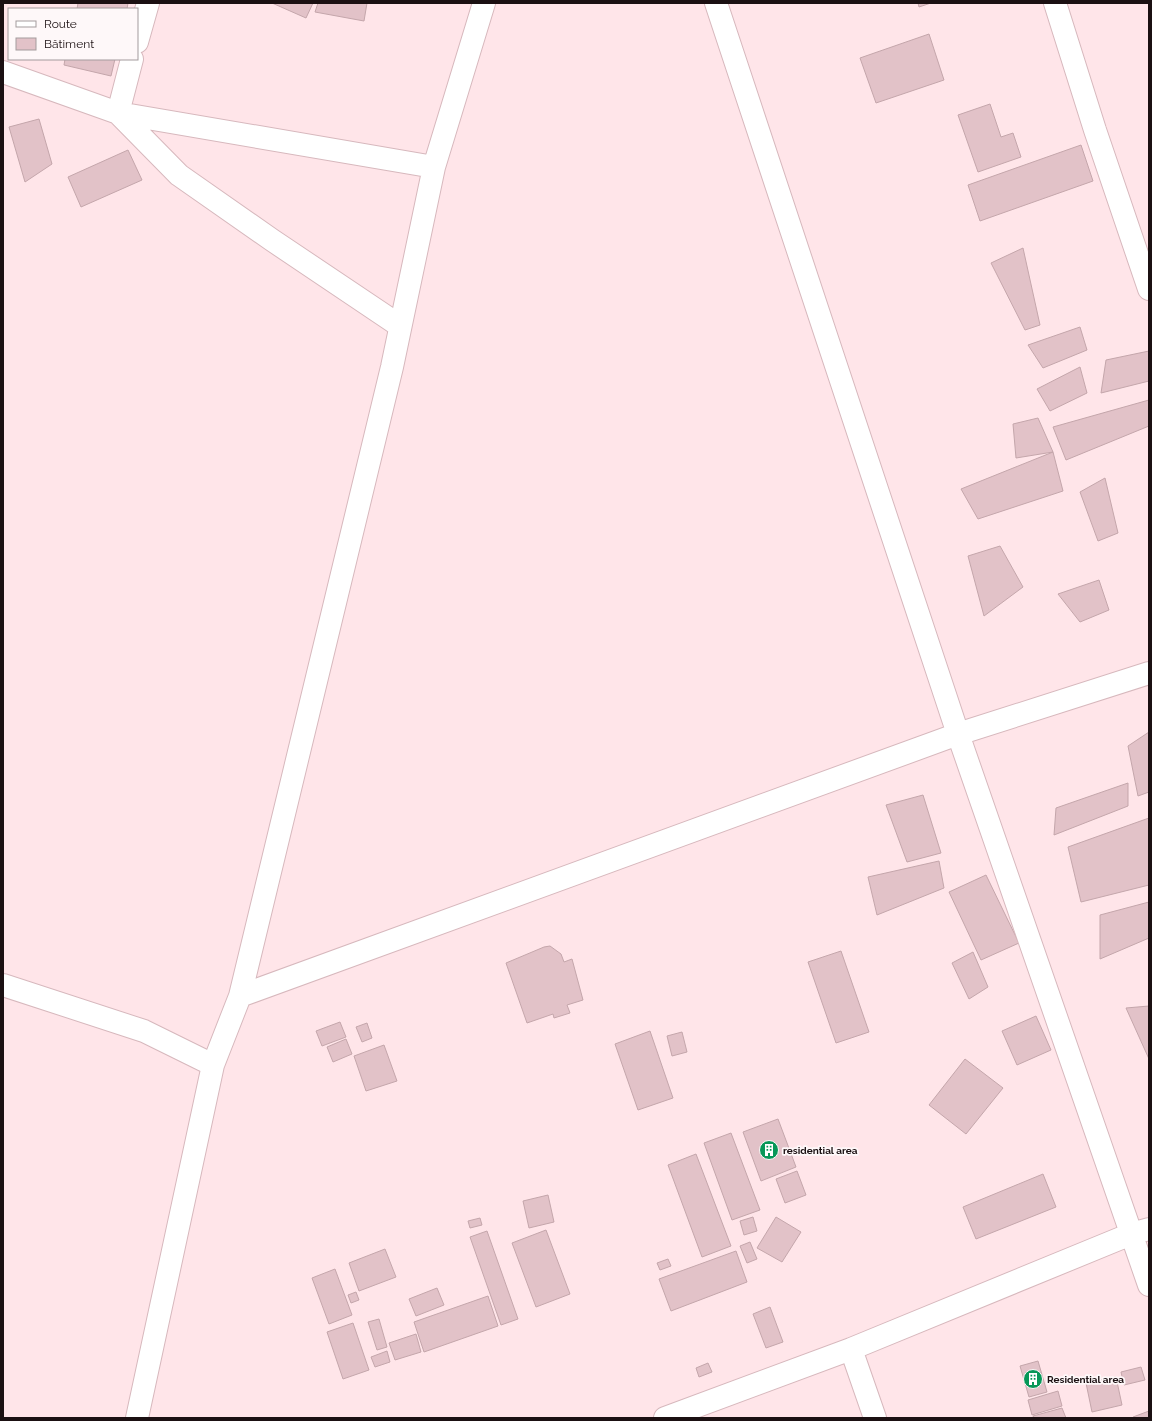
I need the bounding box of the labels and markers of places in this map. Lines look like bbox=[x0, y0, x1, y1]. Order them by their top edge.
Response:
building icon: residential area bbox=[758, 1139, 780, 1161]
place label: residential area bbox=[783, 1145, 858, 1156]
building icon: Residential area bbox=[1022, 1368, 1044, 1390]
place label: Residential area bbox=[1047, 1374, 1124, 1385]

